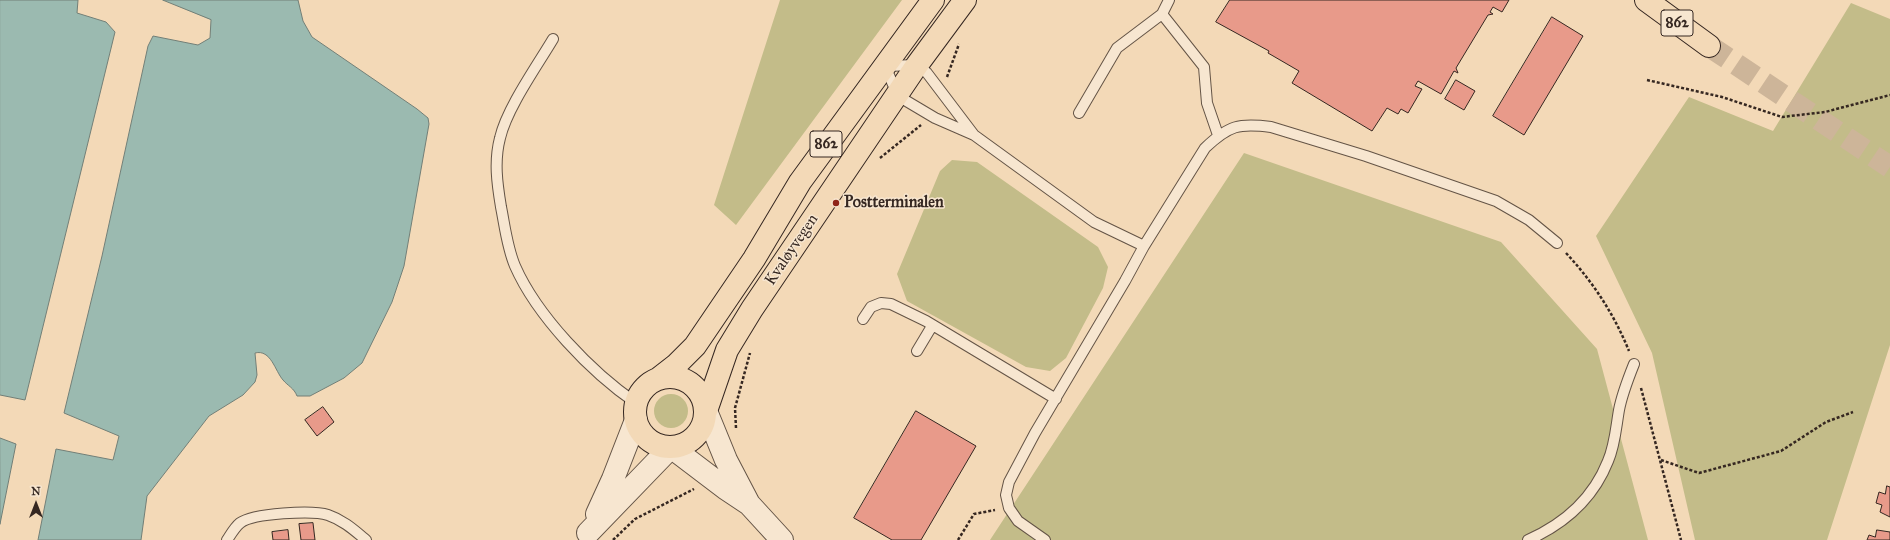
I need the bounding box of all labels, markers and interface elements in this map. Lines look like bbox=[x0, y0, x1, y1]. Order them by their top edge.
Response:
road number: 862 bbox=[1661, 10, 1693, 36]
road number: 862 bbox=[810, 131, 842, 157]
place label: Postterminalen bbox=[844, 193, 944, 213]
marker: Postterminalen bbox=[831, 198, 841, 208]
street label: Kvaløyvegen bbox=[761, 211, 823, 289]
north arrow bbox=[16, 484, 56, 524]
text: N bbox=[31, 485, 41, 498]

